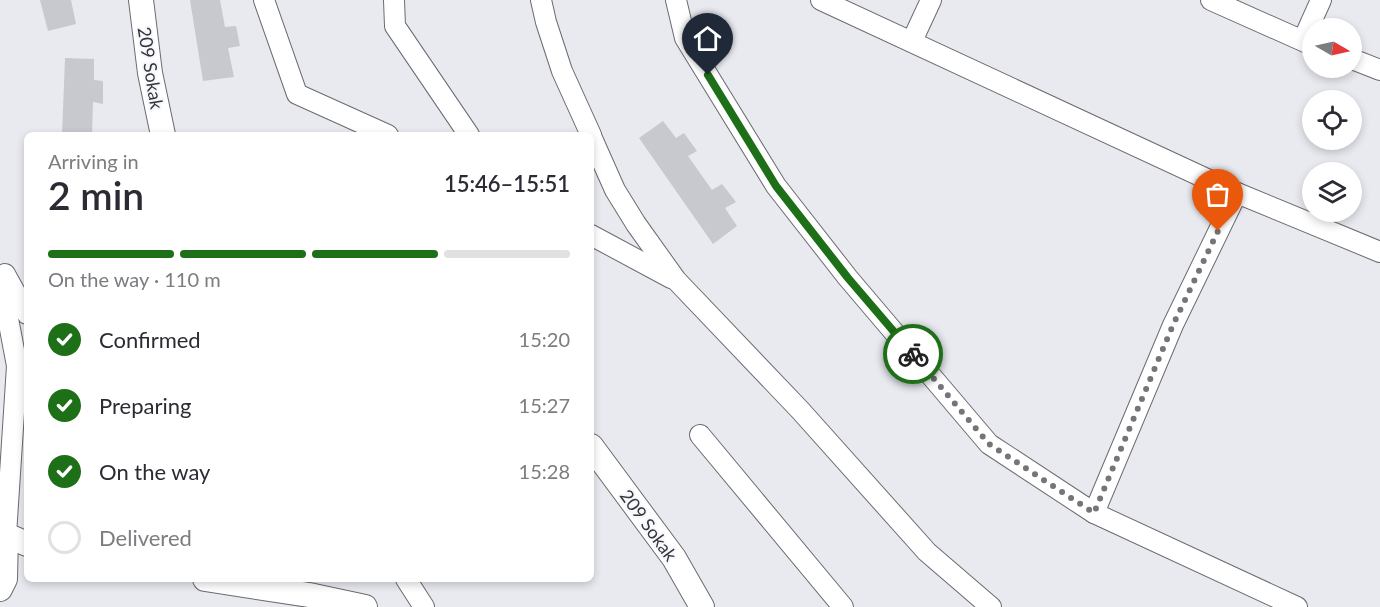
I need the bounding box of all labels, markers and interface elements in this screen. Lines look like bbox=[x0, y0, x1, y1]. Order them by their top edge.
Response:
pin bbox=[682, 13, 733, 75]
north arrow bbox=[1302, 18, 1362, 78]
map controls bbox=[1302, 18, 1362, 222]
icon: home bbox=[691, 22, 724, 55]
street label: 209 Sokak bbox=[134, 25, 168, 112]
button: locate bbox=[1302, 90, 1362, 150]
text: Arriving in bbox=[48, 149, 139, 173]
button: layers bbox=[1302, 162, 1362, 222]
pin bbox=[1192, 169, 1243, 231]
text: 15:46–15:51 bbox=[444, 170, 570, 197]
text: 2 min bbox=[48, 172, 144, 218]
icon: bag bbox=[1201, 178, 1234, 211]
text: On the way · 110 m bbox=[48, 267, 221, 291]
icon: check bbox=[48, 323, 81, 356]
courier bbox=[883, 324, 943, 384]
text: Confirmed bbox=[99, 326, 201, 353]
text: 15:20 bbox=[519, 327, 570, 351]
icon: bike bbox=[897, 338, 930, 371]
icon: check bbox=[48, 389, 81, 422]
text: Preparing bbox=[99, 392, 191, 419]
text: 15:27 bbox=[519, 393, 570, 417]
icon: check bbox=[48, 455, 81, 488]
text: On the way bbox=[99, 458, 210, 485]
text: 15:28 bbox=[519, 459, 570, 483]
street label: 209 Sokak bbox=[616, 485, 683, 566]
text: Delivered bbox=[99, 524, 192, 551]

